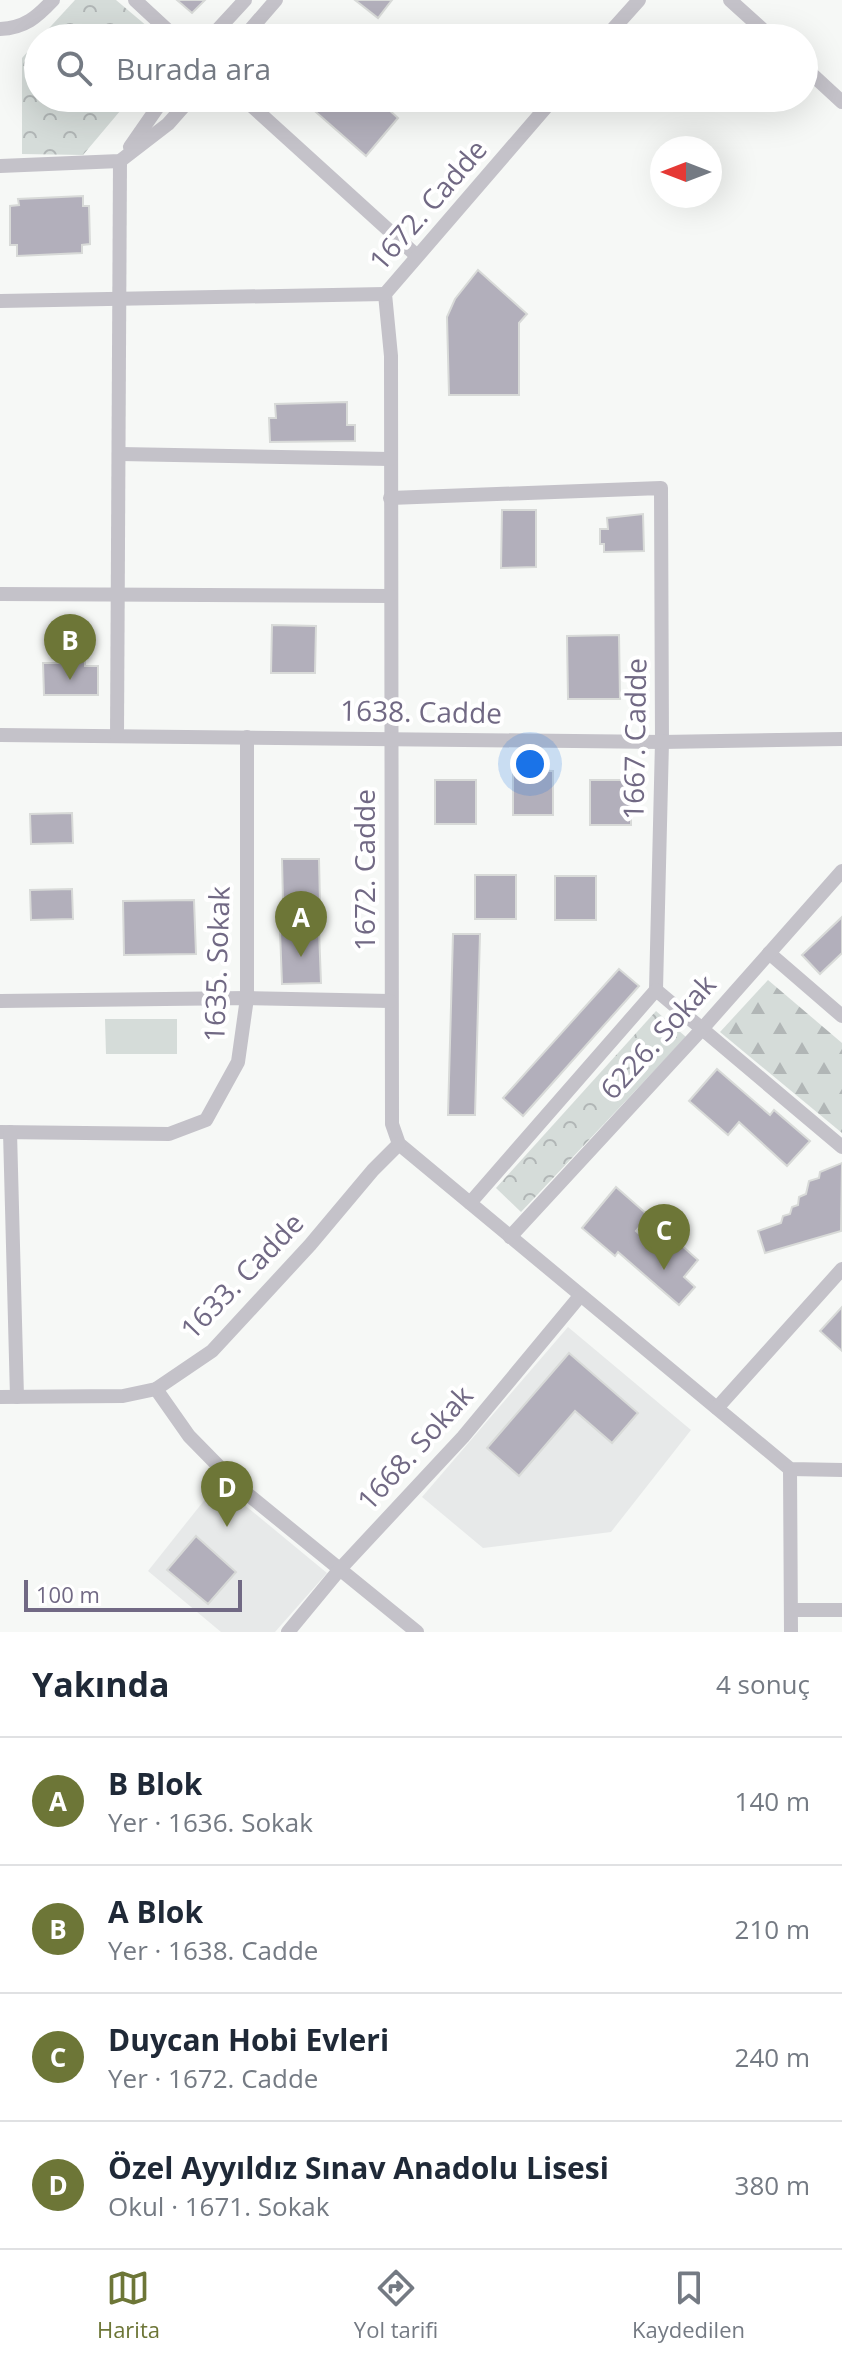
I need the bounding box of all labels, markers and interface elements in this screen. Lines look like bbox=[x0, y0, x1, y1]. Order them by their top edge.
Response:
search box bbox=[24, 24, 818, 112]
icon: search bbox=[52, 46, 96, 90]
text: Burada ara bbox=[116, 48, 271, 89]
street label: 1672. Cadde bbox=[360, 131, 495, 278]
north arrow bbox=[650, 136, 722, 208]
pin: B bbox=[44, 614, 96, 680]
street label: 1667. Cadde bbox=[614, 658, 654, 820]
street label: 1638. Cadde bbox=[340, 691, 502, 731]
your location bbox=[510, 744, 550, 784]
street label: 1672. Cadde bbox=[345, 789, 383, 951]
street label: 1635. Sokak bbox=[194, 885, 238, 1043]
pin: A bbox=[275, 891, 327, 957]
street label: 6226. Sokak bbox=[591, 965, 724, 1107]
street label: 1633. Cadde bbox=[171, 1204, 311, 1347]
pin: C bbox=[638, 1204, 690, 1270]
street label: 1668. Sokak bbox=[348, 1376, 481, 1518]
pin: D bbox=[201, 1461, 253, 1527]
scale bar bbox=[24, 1576, 242, 1612]
text: 100 m bbox=[36, 1579, 100, 1609]
text: Yakında bbox=[32, 1661, 170, 1707]
text: 4 sonuç bbox=[716, 1666, 810, 1702]
text: B Blok bbox=[108, 1763, 202, 1804]
text: A bbox=[49, 1783, 67, 1819]
text: 140 m bbox=[735, 1783, 810, 1819]
text: Yer · 1636. Sokak bbox=[108, 1804, 313, 1840]
text: A Blok bbox=[108, 1891, 203, 1932]
text: B bbox=[49, 1911, 67, 1947]
text: 210 m bbox=[735, 1911, 810, 1947]
text: Yer · 1638. Cadde bbox=[108, 1932, 318, 1968]
text: Duycan Hobi Evleri bbox=[108, 2019, 389, 2060]
text: C bbox=[50, 2039, 66, 2075]
text: 240 m bbox=[735, 2039, 810, 2075]
text: Yer · 1672. Cadde bbox=[108, 2060, 318, 2096]
text: Özel Ayyıldız Sınav Anadolu Lisesi bbox=[108, 2147, 609, 2188]
text: D bbox=[48, 2167, 68, 2203]
text: 380 m bbox=[735, 2167, 810, 2203]
text: Okul · 1671. Sokak bbox=[108, 2188, 329, 2224]
tab: Harita bbox=[97, 2266, 160, 2344]
tab: Yol tarifi bbox=[354, 2266, 438, 2344]
tab: Kaydedilen bbox=[632, 2266, 745, 2344]

